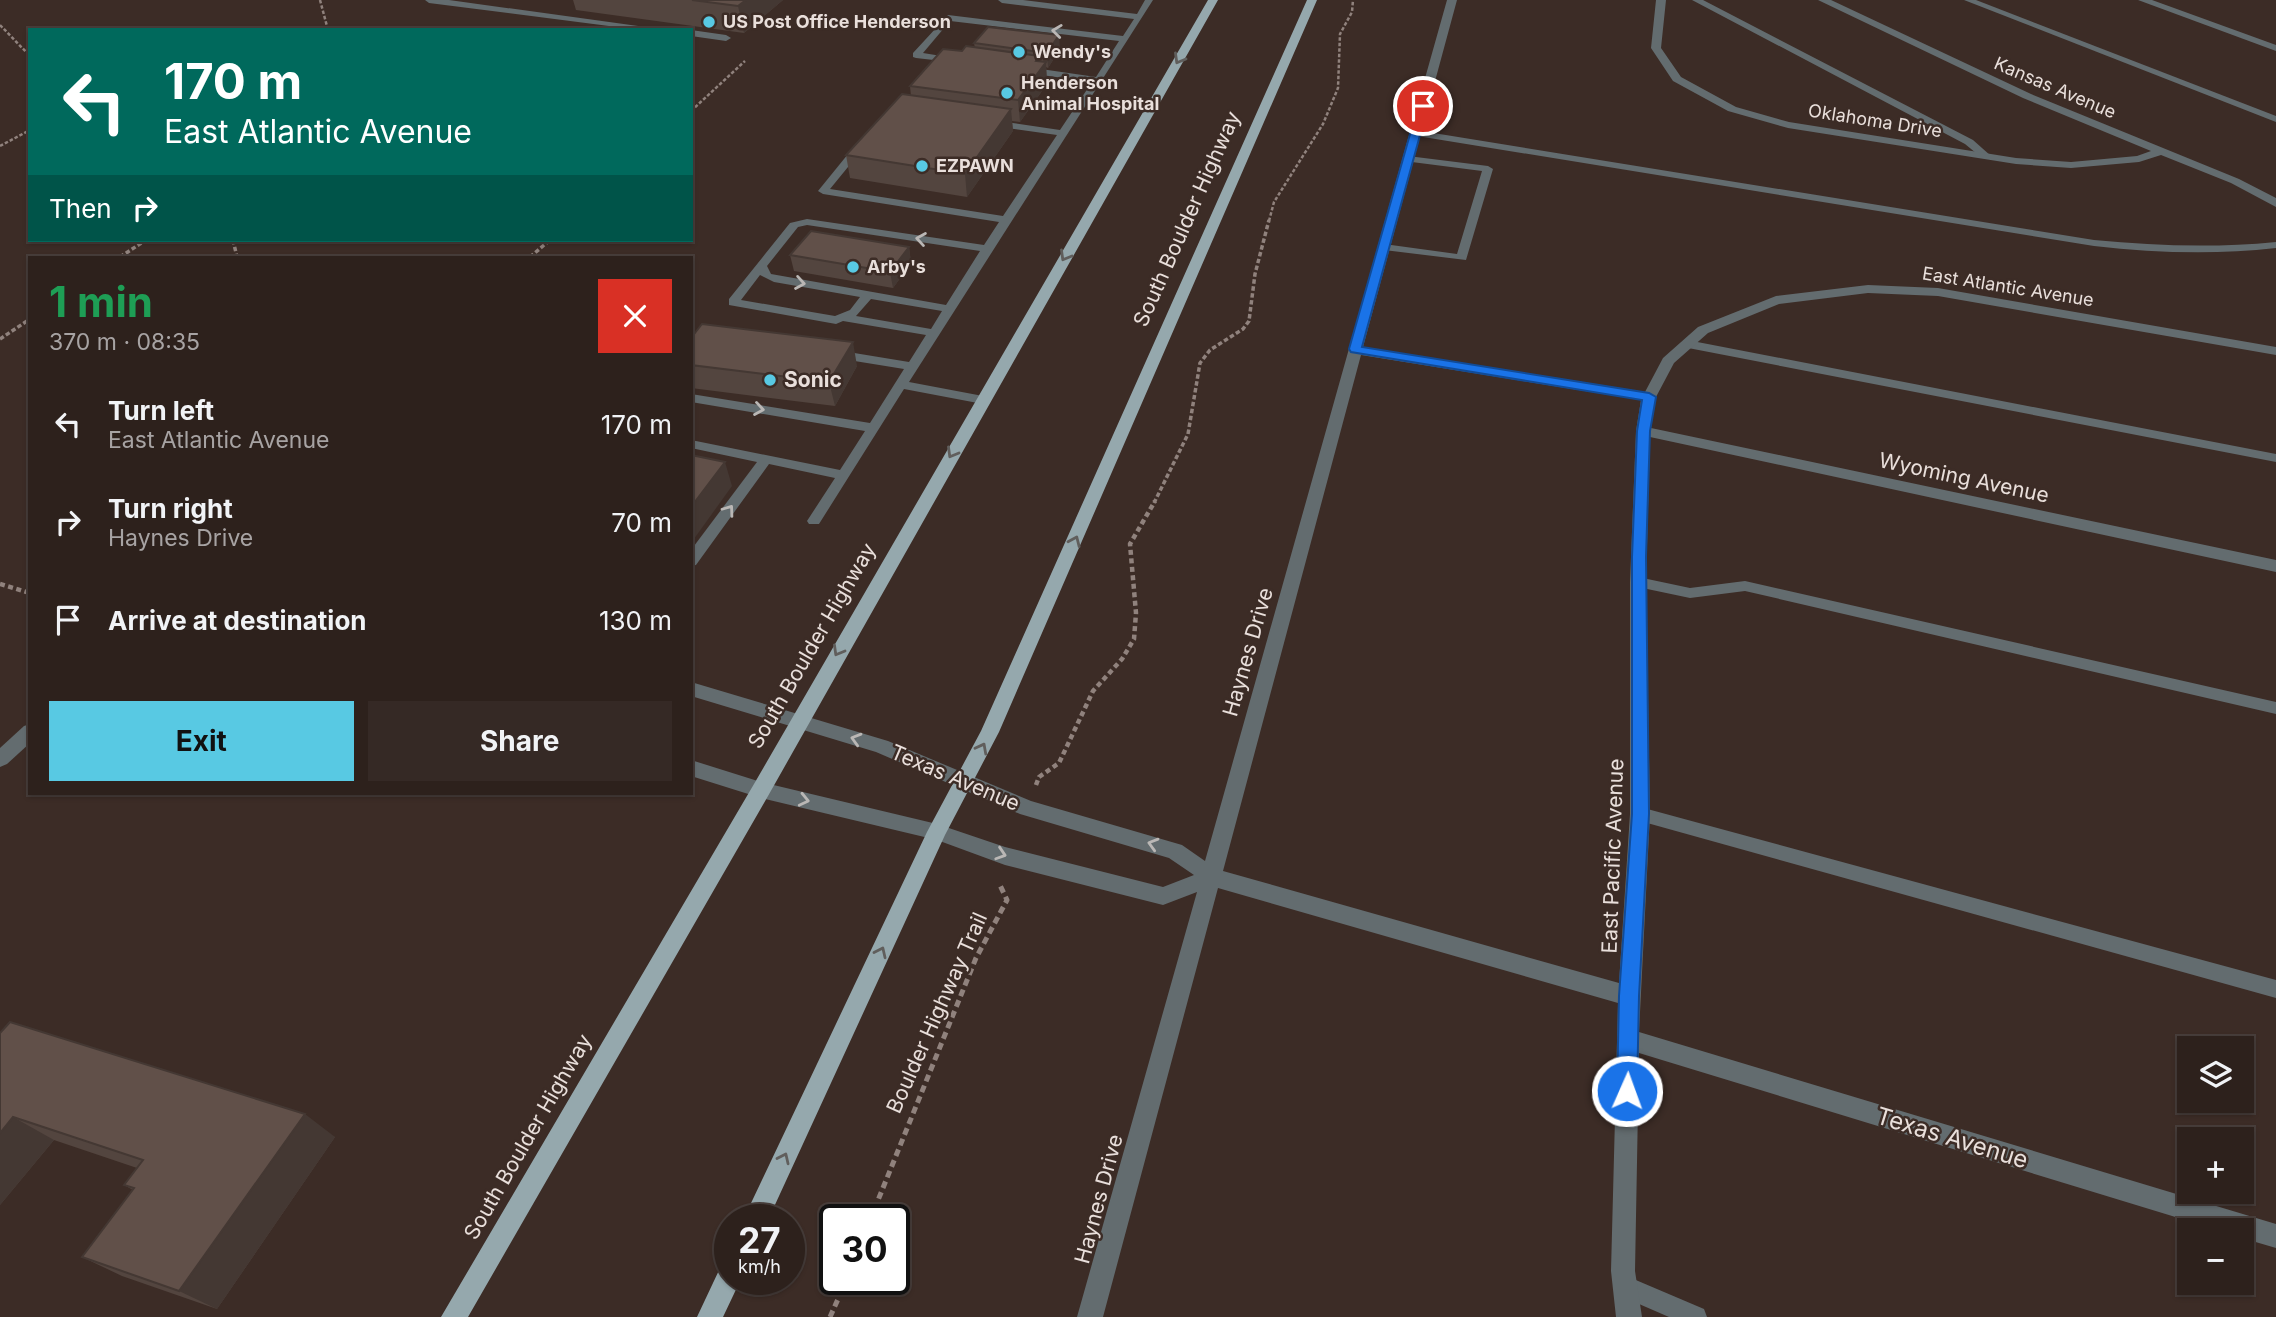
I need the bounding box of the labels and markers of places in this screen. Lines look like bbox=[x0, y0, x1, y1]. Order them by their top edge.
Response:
place label: US Post Office Henderson bbox=[723, 11, 951, 32]
marker: US Post Office Henderson bbox=[701, 14, 717, 30]
place label: Wendy's bbox=[1033, 41, 1111, 62]
marker: Wendy's bbox=[1011, 44, 1027, 60]
place label: Henderson Animal Hospital bbox=[1021, 72, 1159, 114]
pin bbox=[1393, 76, 1453, 136]
marker: Henderson Animal Hospital bbox=[999, 85, 1015, 101]
place label: EZPAWN bbox=[936, 155, 1014, 176]
marker: EZPAWN bbox=[914, 158, 930, 174]
place label: Arby's bbox=[867, 256, 926, 277]
marker: Arby's bbox=[845, 259, 861, 275]
place label: Sonic bbox=[784, 367, 842, 392]
marker: Sonic bbox=[762, 372, 778, 388]

